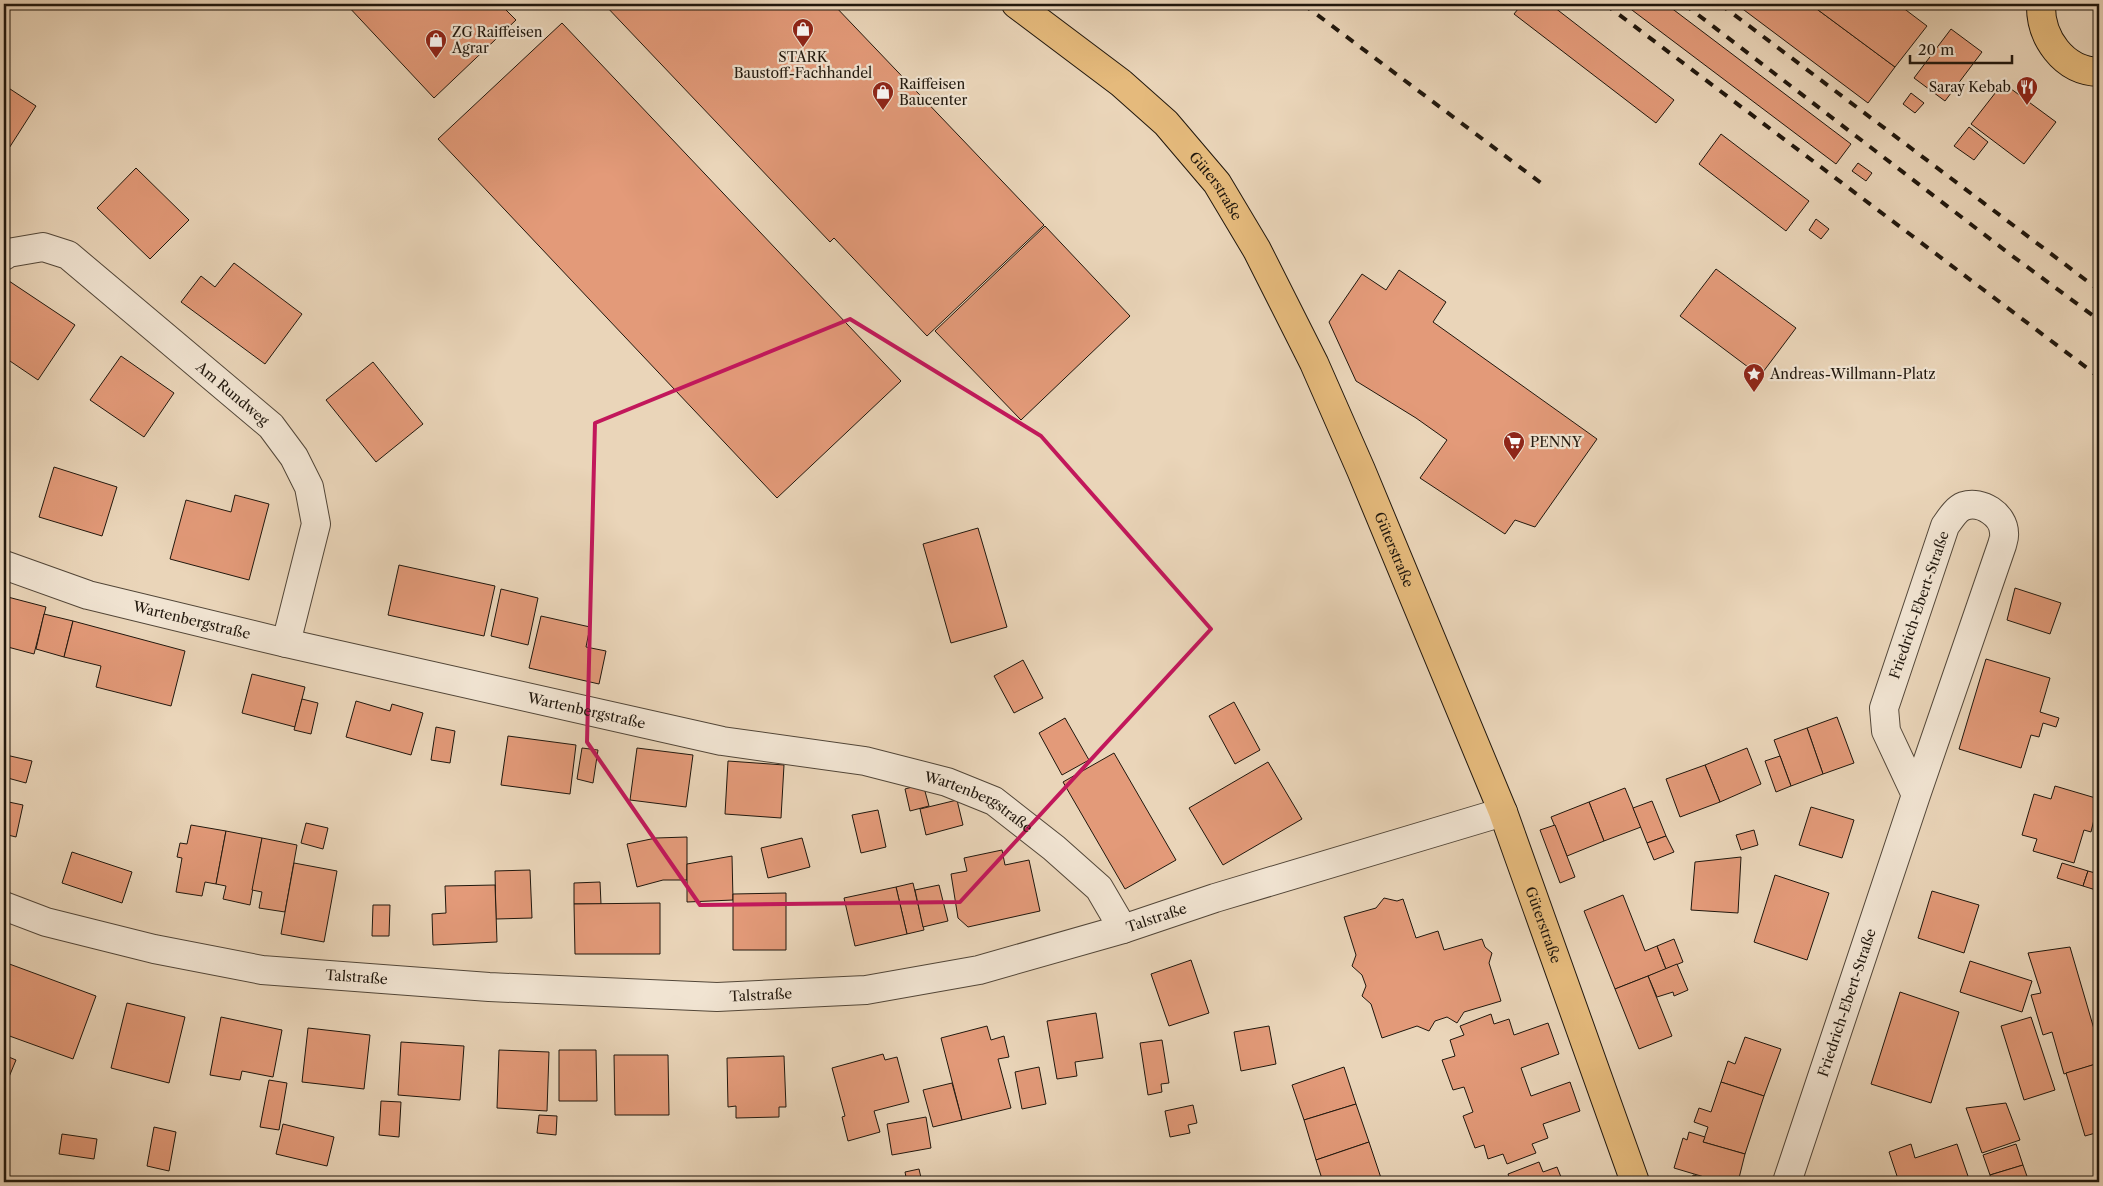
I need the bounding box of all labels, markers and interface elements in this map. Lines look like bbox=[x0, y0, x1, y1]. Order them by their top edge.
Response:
shop icon: STARK Baustoff-Fachhandel bbox=[791, 17, 815, 48]
place label: ZG Raiffeisen Agrar bbox=[451, 23, 543, 57]
shop icon: ZG Raiffeisen Agrar bbox=[424, 28, 448, 59]
scale bar bbox=[1910, 32, 2013, 64]
text: 20 m bbox=[1918, 40, 1954, 59]
place label: STARK Baustoff-Fachhandel bbox=[734, 48, 872, 82]
place label: Raiffeisen Baucenter bbox=[899, 75, 968, 109]
restaurant icon: Saray Kebab bbox=[2015, 75, 2039, 106]
place label: Saray Kebab bbox=[1929, 78, 2011, 96]
shop icon: Raiffeisen Baucenter bbox=[871, 80, 895, 111]
street label: Güterstraße bbox=[1185, 148, 1246, 224]
street label: Am Rundweg bbox=[192, 357, 273, 430]
place icon: Andreas-Willmann-Platz bbox=[1742, 362, 1766, 393]
place label: Andreas-Willmann-Platz bbox=[1769, 365, 1936, 383]
supermarket icon: PENNY bbox=[1502, 430, 1526, 461]
place label: PENNY bbox=[1530, 433, 1583, 451]
street label: Güterstraße bbox=[1370, 509, 1418, 590]
street label: Friedrich-Ebert-Straße bbox=[1885, 528, 1953, 681]
street label: Wartenbergstraße bbox=[130, 597, 253, 643]
street label: Wartenbergstraße bbox=[525, 688, 647, 733]
street label: Wartenbergstraße bbox=[922, 767, 1036, 837]
street label: Güterstraße bbox=[1521, 884, 1565, 966]
street label: Talstraße bbox=[1124, 899, 1189, 936]
street label: Friedrich-Ebert-Straße bbox=[1814, 926, 1880, 1079]
street label: Talstraße bbox=[325, 966, 388, 988]
street label: Talstraße bbox=[729, 984, 793, 1005]

